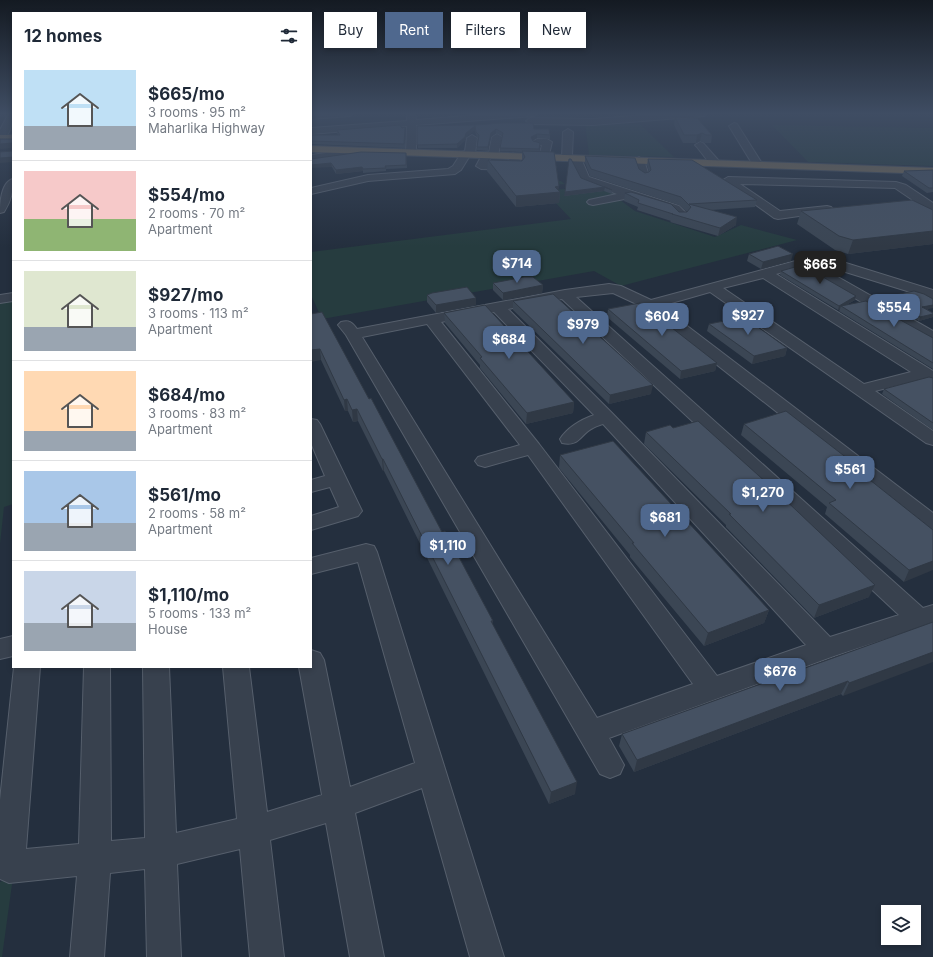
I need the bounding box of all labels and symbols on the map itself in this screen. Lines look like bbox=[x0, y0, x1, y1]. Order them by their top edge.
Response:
pin: $714 bbox=[493, 250, 541, 284]
pin: $665 bbox=[796, 251, 844, 285]
pin: $554 bbox=[870, 294, 918, 328]
pin: $927 bbox=[724, 302, 772, 336]
pin: $604 bbox=[638, 303, 686, 337]
pin: $979 bbox=[559, 311, 607, 345]
pin: $684 bbox=[485, 326, 533, 360]
pin: $561 bbox=[826, 456, 874, 490]
pin: $1,270 bbox=[730, 479, 796, 513]
pin: $681 bbox=[641, 504, 689, 538]
pin: $1,110 bbox=[415, 532, 481, 566]
pin: $676 bbox=[756, 658, 804, 692]

